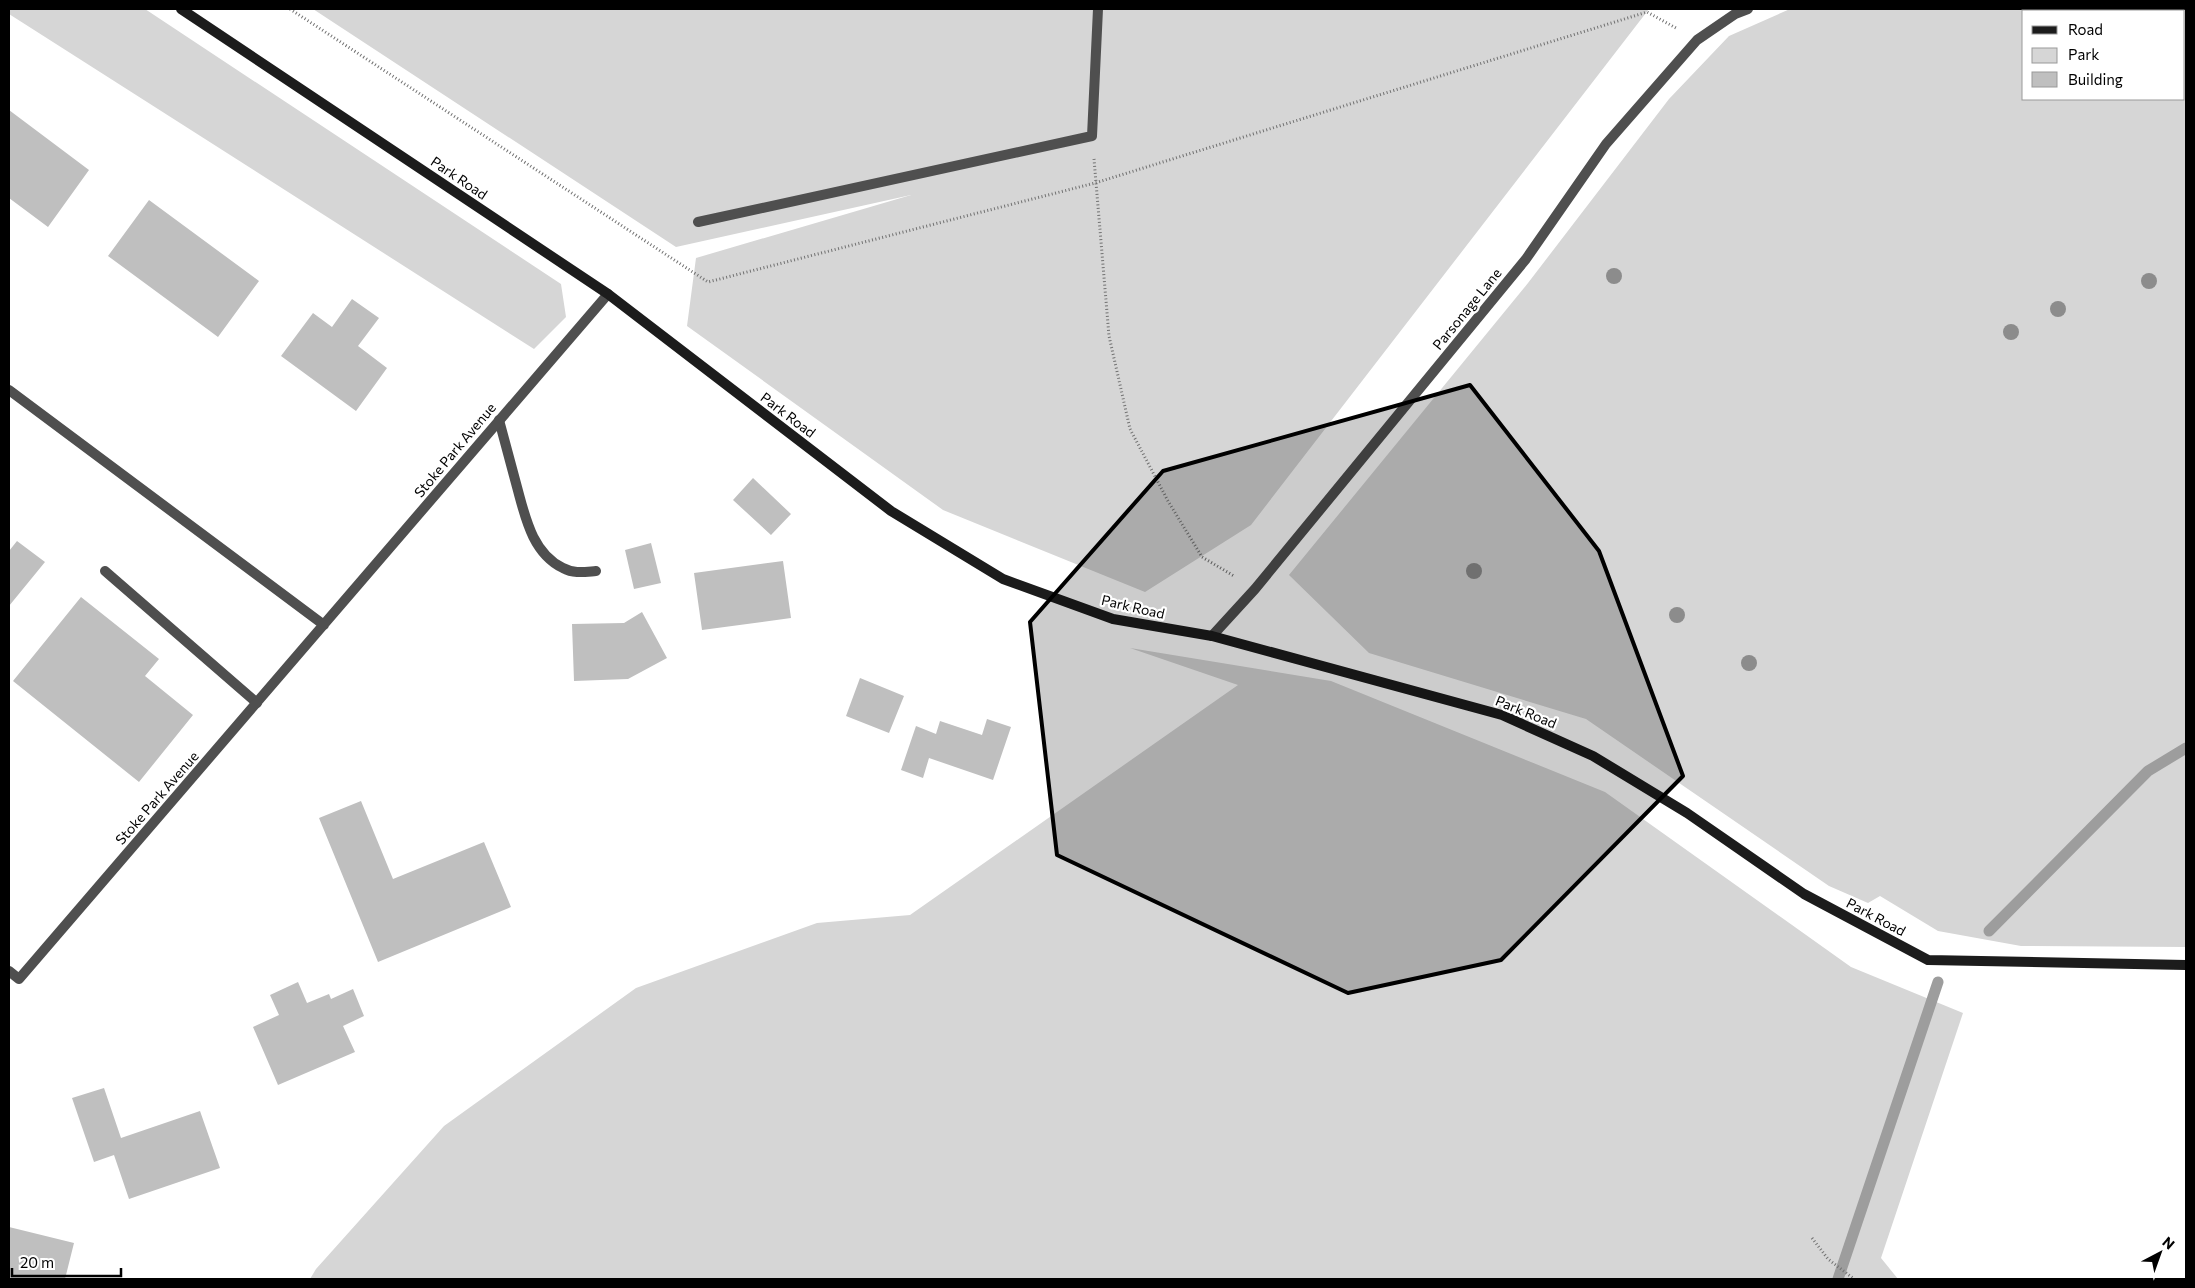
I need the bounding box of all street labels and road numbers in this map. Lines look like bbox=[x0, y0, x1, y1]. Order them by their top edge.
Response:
street label: Park Road bbox=[428, 152, 491, 203]
street label: Parsonage Lane bbox=[1429, 265, 1505, 353]
street label: Park Road bbox=[757, 388, 819, 441]
street label: Stoke Park Avenue bbox=[410, 399, 499, 500]
street label: Park Road bbox=[1100, 591, 1167, 622]
street label: Park Road bbox=[1493, 692, 1559, 732]
street label: Stoke Park Avenue bbox=[111, 748, 202, 848]
street label: Park Road bbox=[1844, 894, 1909, 939]

